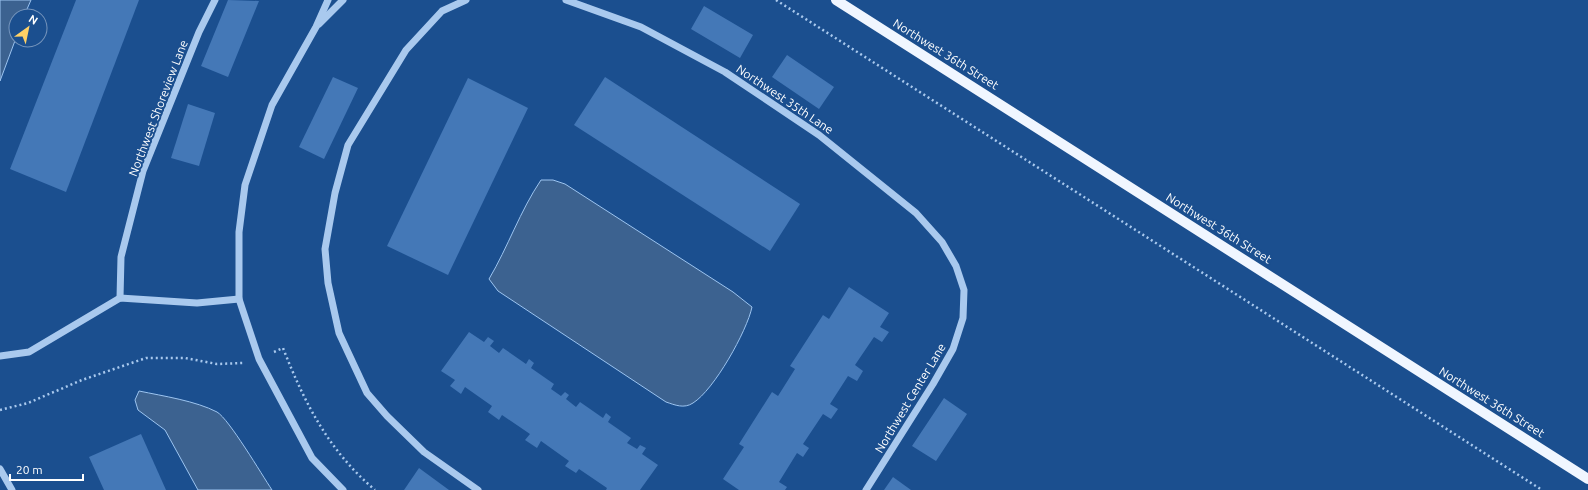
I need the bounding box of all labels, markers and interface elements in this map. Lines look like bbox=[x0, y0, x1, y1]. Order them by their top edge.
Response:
north arrow bbox=[8, 8, 48, 48]
text: N bbox=[27, 12, 40, 27]
street label: Northwest 36th Street bbox=[891, 16, 1001, 92]
street label: Northwest Shoreview Lane bbox=[126, 38, 190, 178]
street label: Northwest 35th Lane bbox=[734, 62, 836, 136]
street label: Northwest 36th Street bbox=[1164, 190, 1274, 266]
street label: Northwest Center Lane bbox=[872, 341, 948, 455]
street label: Northwest 36th Street bbox=[1437, 364, 1547, 440]
scale bar bbox=[10, 456, 83, 482]
text: 20 m bbox=[16, 463, 43, 476]

